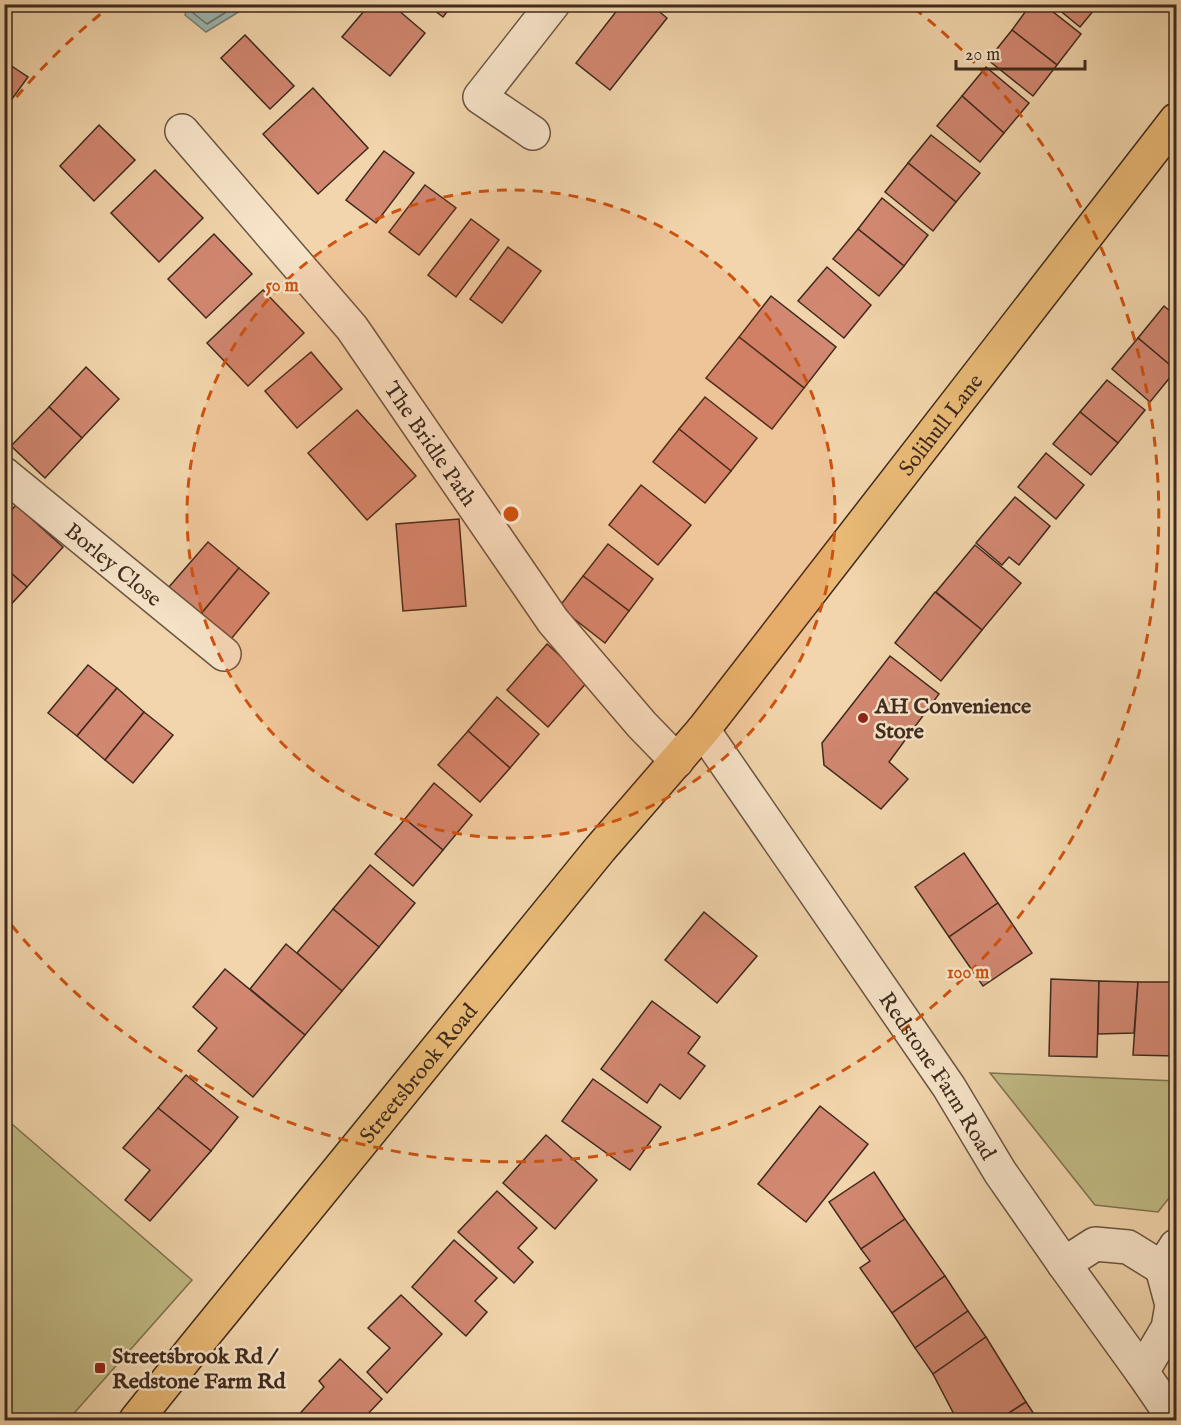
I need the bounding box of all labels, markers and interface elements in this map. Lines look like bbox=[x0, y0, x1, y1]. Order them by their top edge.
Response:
scale bar bbox=[956, 33, 1085, 71]
text: 20 m bbox=[965, 44, 1000, 67]
text: 50 m bbox=[265, 275, 299, 298]
street label: Solihull Lane bbox=[893, 369, 990, 482]
street label: The Bridle Path bbox=[377, 377, 482, 512]
centre of rings bbox=[501, 504, 521, 524]
street label: Borley Close bbox=[58, 517, 167, 613]
place label: AH Convenience Store bbox=[874, 693, 1031, 746]
marker: AH Convenience Store bbox=[856, 711, 870, 725]
text: 100 m bbox=[947, 962, 989, 985]
street label: Redstone Farm Road bbox=[872, 987, 1002, 1166]
street label: Streetsbrook Road bbox=[354, 998, 485, 1150]
place label: Streetsbrook Rd / Redstone Farm Rd bbox=[112, 1343, 287, 1396]
marker: Streetsbrook Rd / Redstone Farm Rd bbox=[93, 1361, 107, 1375]

